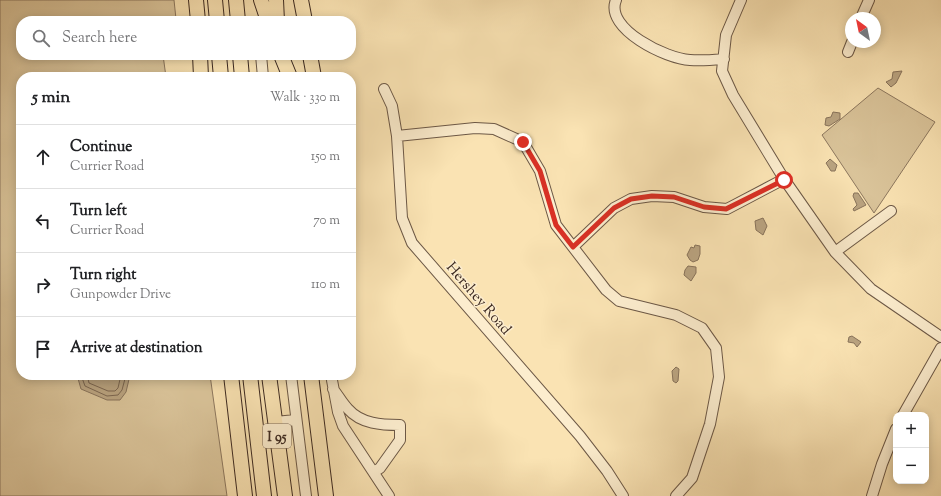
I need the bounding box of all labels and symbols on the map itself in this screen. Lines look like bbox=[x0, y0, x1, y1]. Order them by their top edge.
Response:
north arrow bbox=[845, 12, 881, 48]
route end bbox=[514, 133, 532, 151]
route start bbox=[775, 171, 793, 189]
street label: Hershey Road bbox=[440, 258, 516, 340]
road number: I 95 bbox=[263, 424, 291, 448]

